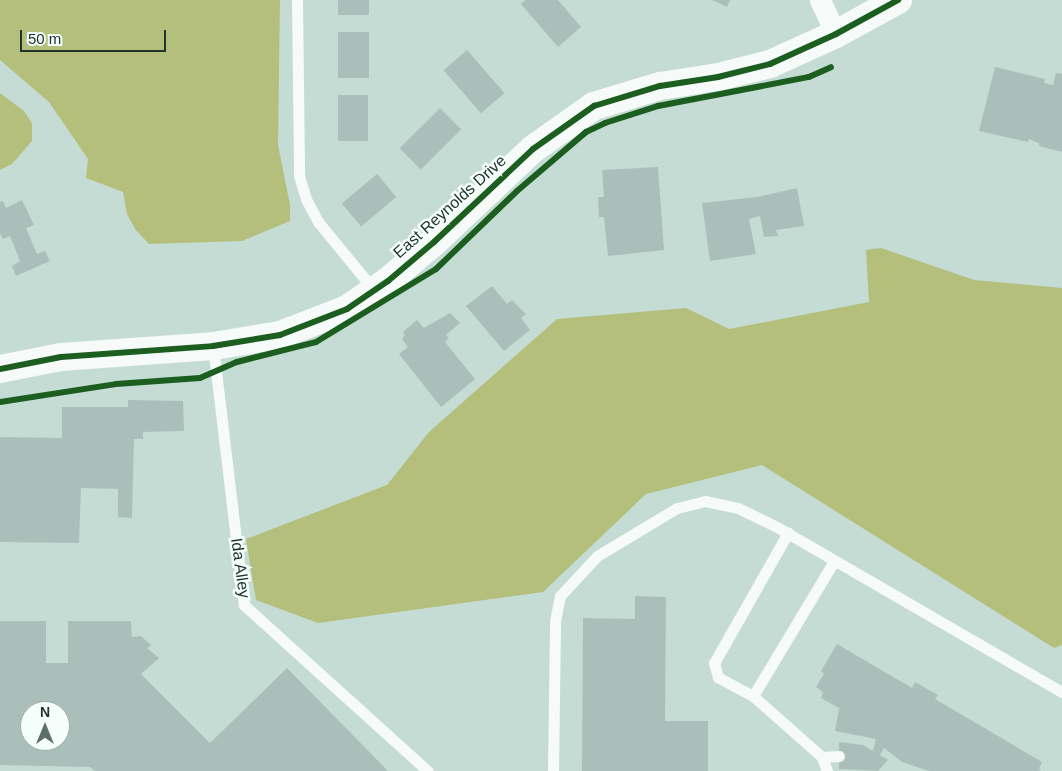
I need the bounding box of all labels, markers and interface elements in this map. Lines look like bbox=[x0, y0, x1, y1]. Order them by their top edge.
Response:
scale bar bbox=[22, 20, 169, 52]
text: 50 m bbox=[28, 30, 61, 47]
street label: East Reynolds Drive bbox=[390, 151, 510, 263]
street label: Ida Alley bbox=[226, 536, 254, 600]
north arrow bbox=[20, 701, 70, 751]
text: N bbox=[40, 704, 50, 720]

